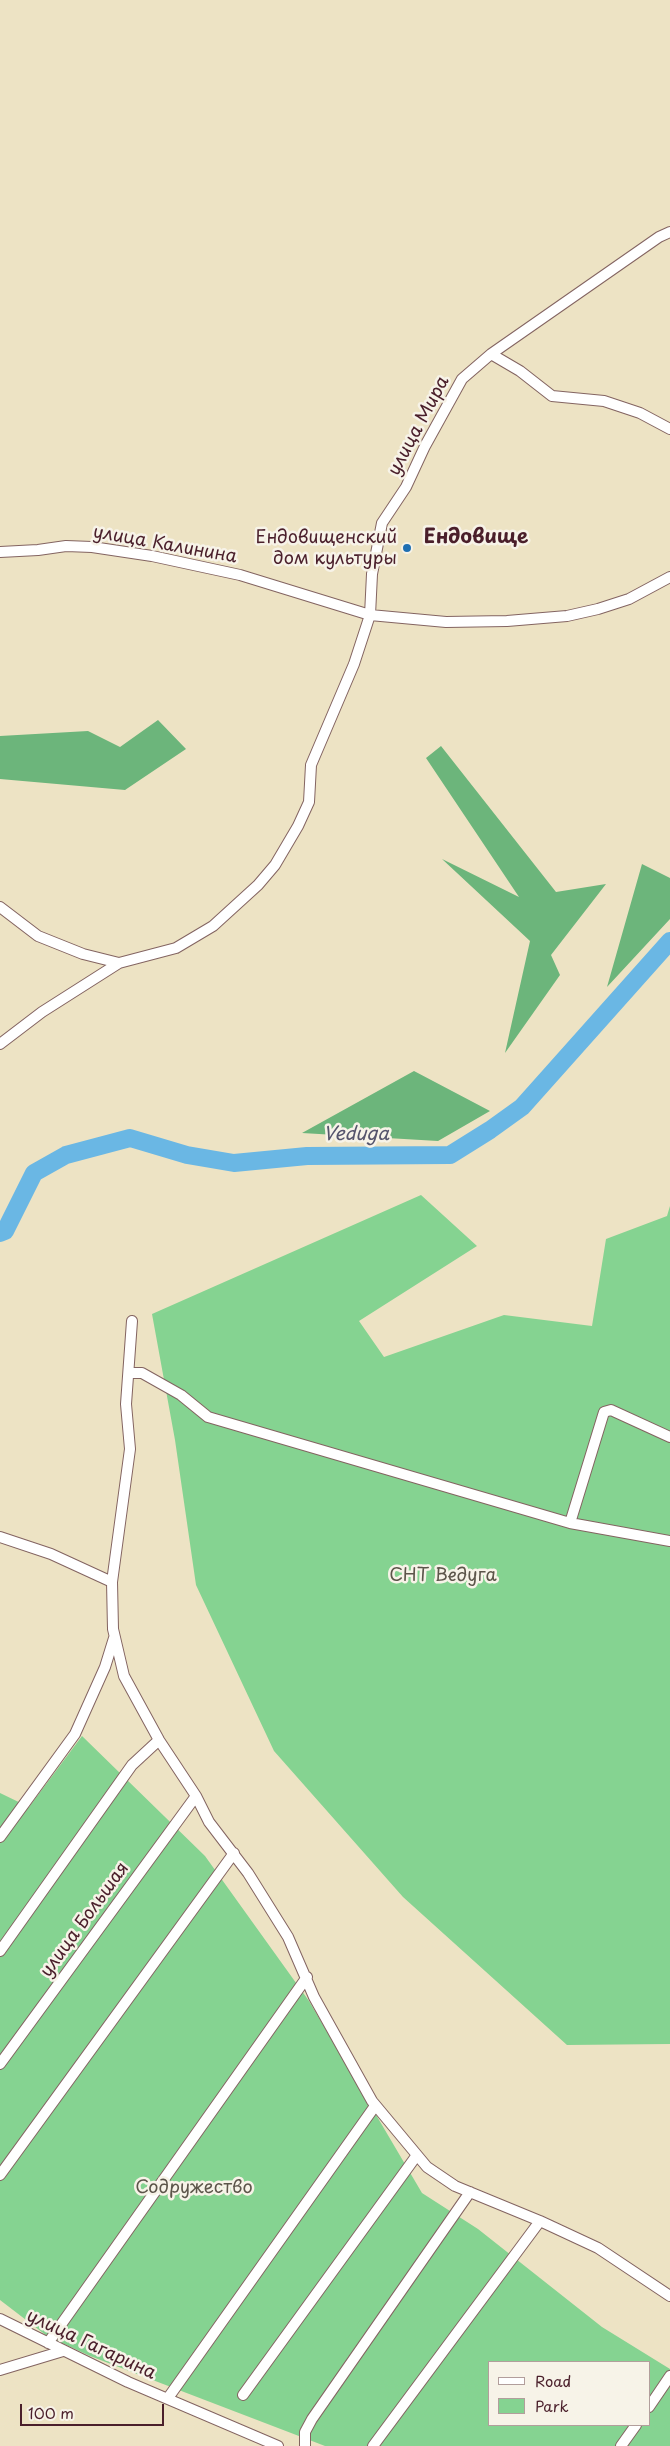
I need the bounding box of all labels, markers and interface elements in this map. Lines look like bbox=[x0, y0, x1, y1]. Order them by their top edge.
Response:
street label: улица Мира bbox=[384, 373, 454, 479]
street label: улица Калинина bbox=[91, 522, 239, 568]
district label: Ендовище bbox=[424, 525, 528, 549]
place label: Ендовищенский дом культуры bbox=[256, 527, 397, 570]
marker: Ендовищенский дом культуры bbox=[401, 542, 413, 554]
water label: Veduga bbox=[323, 1124, 389, 1146]
park label: СНТ Ведуга bbox=[389, 1565, 497, 1587]
street label: улица Большая bbox=[36, 1858, 134, 1982]
park label: Содружество bbox=[135, 2177, 253, 2199]
street label: улица Гагарина bbox=[23, 2305, 159, 2385]
legend bbox=[488, 2361, 650, 2426]
text: Road bbox=[535, 2369, 571, 2392]
scale bar bbox=[22, 2394, 166, 2426]
text: Park bbox=[535, 2394, 569, 2417]
text: 100 m bbox=[28, 2401, 74, 2424]

